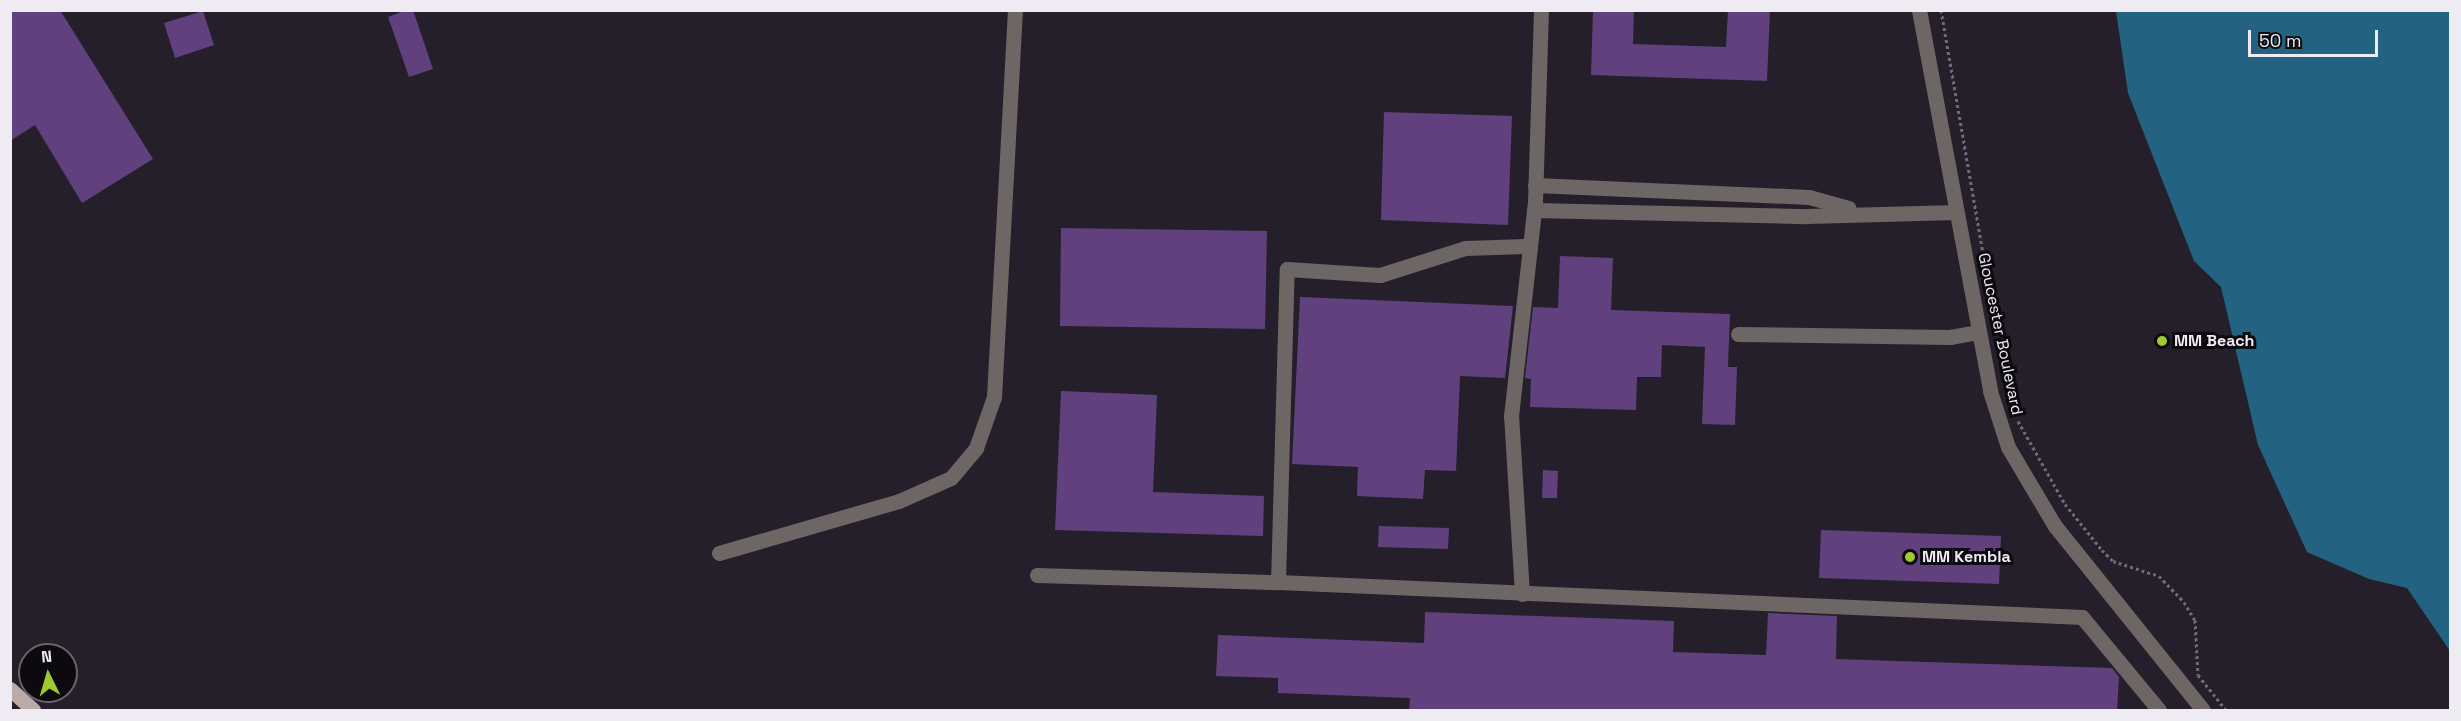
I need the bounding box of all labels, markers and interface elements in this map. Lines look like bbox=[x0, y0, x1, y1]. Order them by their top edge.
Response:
scale bar bbox=[2251, 18, 2382, 56]
text: 50 m bbox=[2259, 29, 2301, 52]
street label: Gloucester Boulevard bbox=[1973, 251, 2027, 417]
place label: MM Beach bbox=[2174, 331, 2254, 351]
marker: MM Beach bbox=[2155, 334, 2169, 348]
place label: MM Kembla bbox=[1922, 547, 2011, 567]
marker: MM Kembla bbox=[1903, 550, 1917, 564]
north arrow bbox=[18, 643, 78, 703]
text: N bbox=[40, 646, 53, 667]

